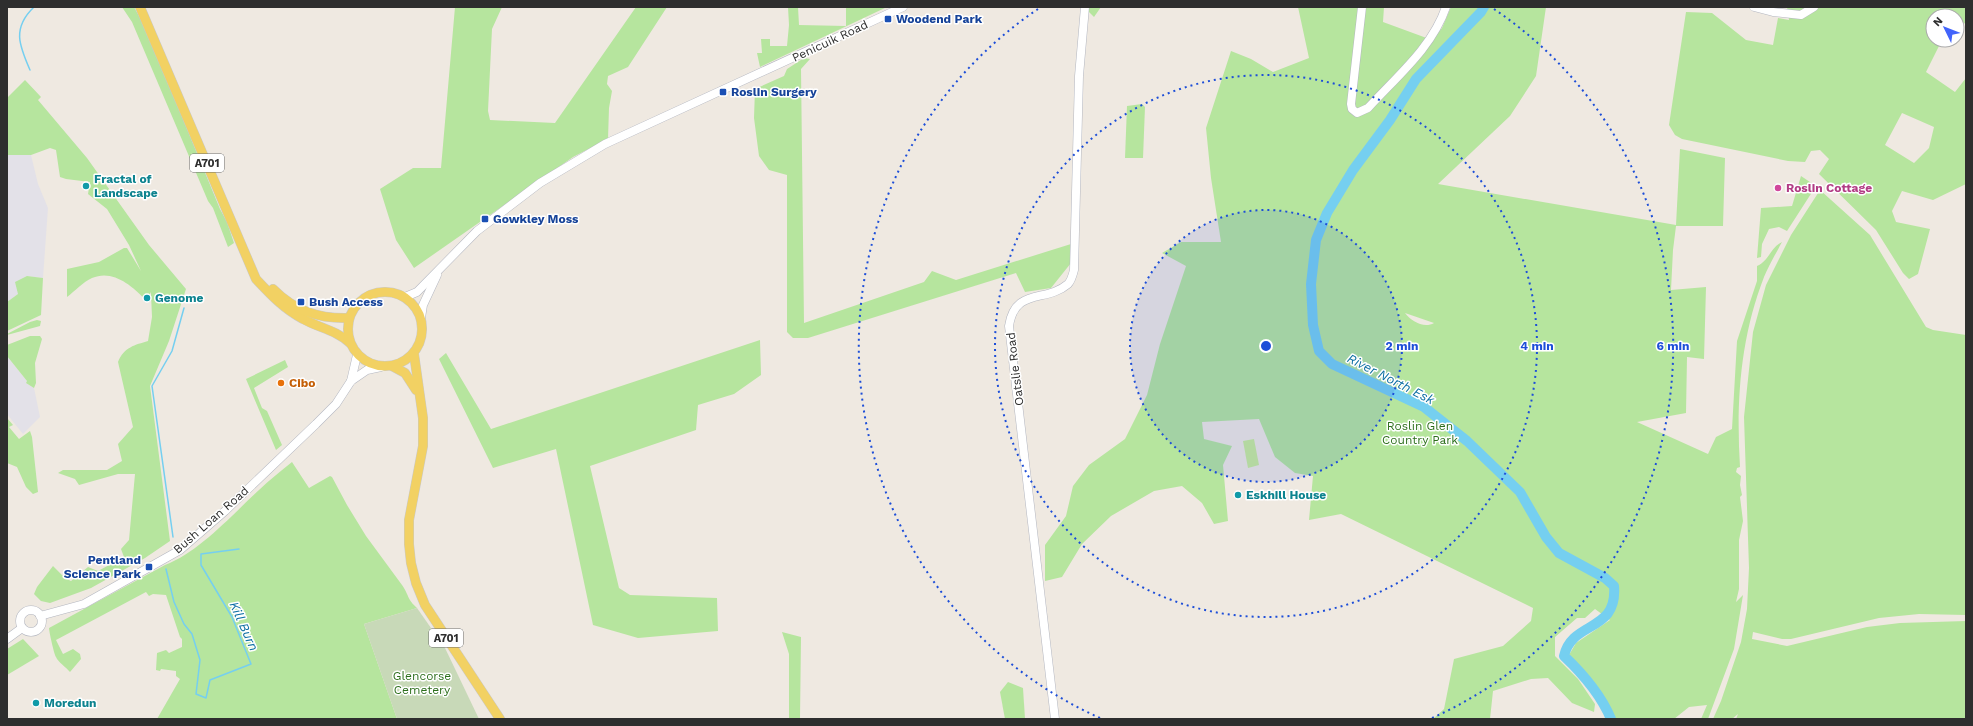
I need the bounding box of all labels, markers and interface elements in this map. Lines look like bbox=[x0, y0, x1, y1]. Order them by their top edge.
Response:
north arrow bbox=[1925, 8, 1965, 48]
place label: Woodend Park bbox=[896, 12, 983, 26]
marker: Woodend Park bbox=[883, 14, 893, 24]
text: N bbox=[1931, 14, 1946, 29]
street label: Penicuik Road bbox=[790, 17, 870, 65]
place label: Roslin Surgery bbox=[731, 85, 817, 99]
marker: Roslin Surgery bbox=[718, 87, 728, 97]
road number: A701 bbox=[190, 154, 224, 172]
place label: Fractal of Landscape bbox=[94, 172, 158, 200]
marker: Fractal of Landscape bbox=[81, 181, 91, 191]
place label: Roslin Cottage bbox=[1786, 181, 1872, 195]
marker: Roslin Cottage bbox=[1773, 183, 1783, 193]
place label: Gowkley Moss bbox=[493, 212, 579, 226]
marker: Gowkley Moss bbox=[480, 214, 490, 224]
place label: Genome bbox=[155, 291, 204, 305]
marker: Genome bbox=[142, 293, 152, 303]
place label: Bush Access bbox=[309, 295, 384, 309]
marker: Bush Access bbox=[296, 297, 306, 307]
street label: Oatslie Road bbox=[1004, 331, 1026, 407]
centre of rings bbox=[1259, 339, 1273, 353]
text: 2 min bbox=[1386, 339, 1418, 353]
text: 4 min bbox=[1520, 339, 1554, 353]
text: 6 min bbox=[1656, 339, 1690, 353]
water label: River North Esk bbox=[1345, 351, 1438, 408]
place label: Cibo bbox=[289, 376, 315, 390]
marker: Cibo bbox=[276, 378, 286, 388]
park label: Roslin Glen Country Park bbox=[1382, 419, 1458, 447]
street label: Bush Loan Road bbox=[171, 484, 251, 556]
place label: Eskhill House bbox=[1246, 488, 1326, 502]
marker: Eskhill House bbox=[1233, 490, 1243, 500]
place label: Pentland Science Park bbox=[64, 553, 142, 581]
marker: Pentland Science Park bbox=[144, 562, 154, 572]
water label: Kill Burn bbox=[226, 599, 262, 653]
road number: A701 bbox=[429, 629, 463, 647]
park label: Glencorse Cemetery bbox=[393, 669, 451, 697]
place label: Moredun bbox=[44, 696, 97, 710]
marker: Moredun bbox=[31, 698, 41, 708]

